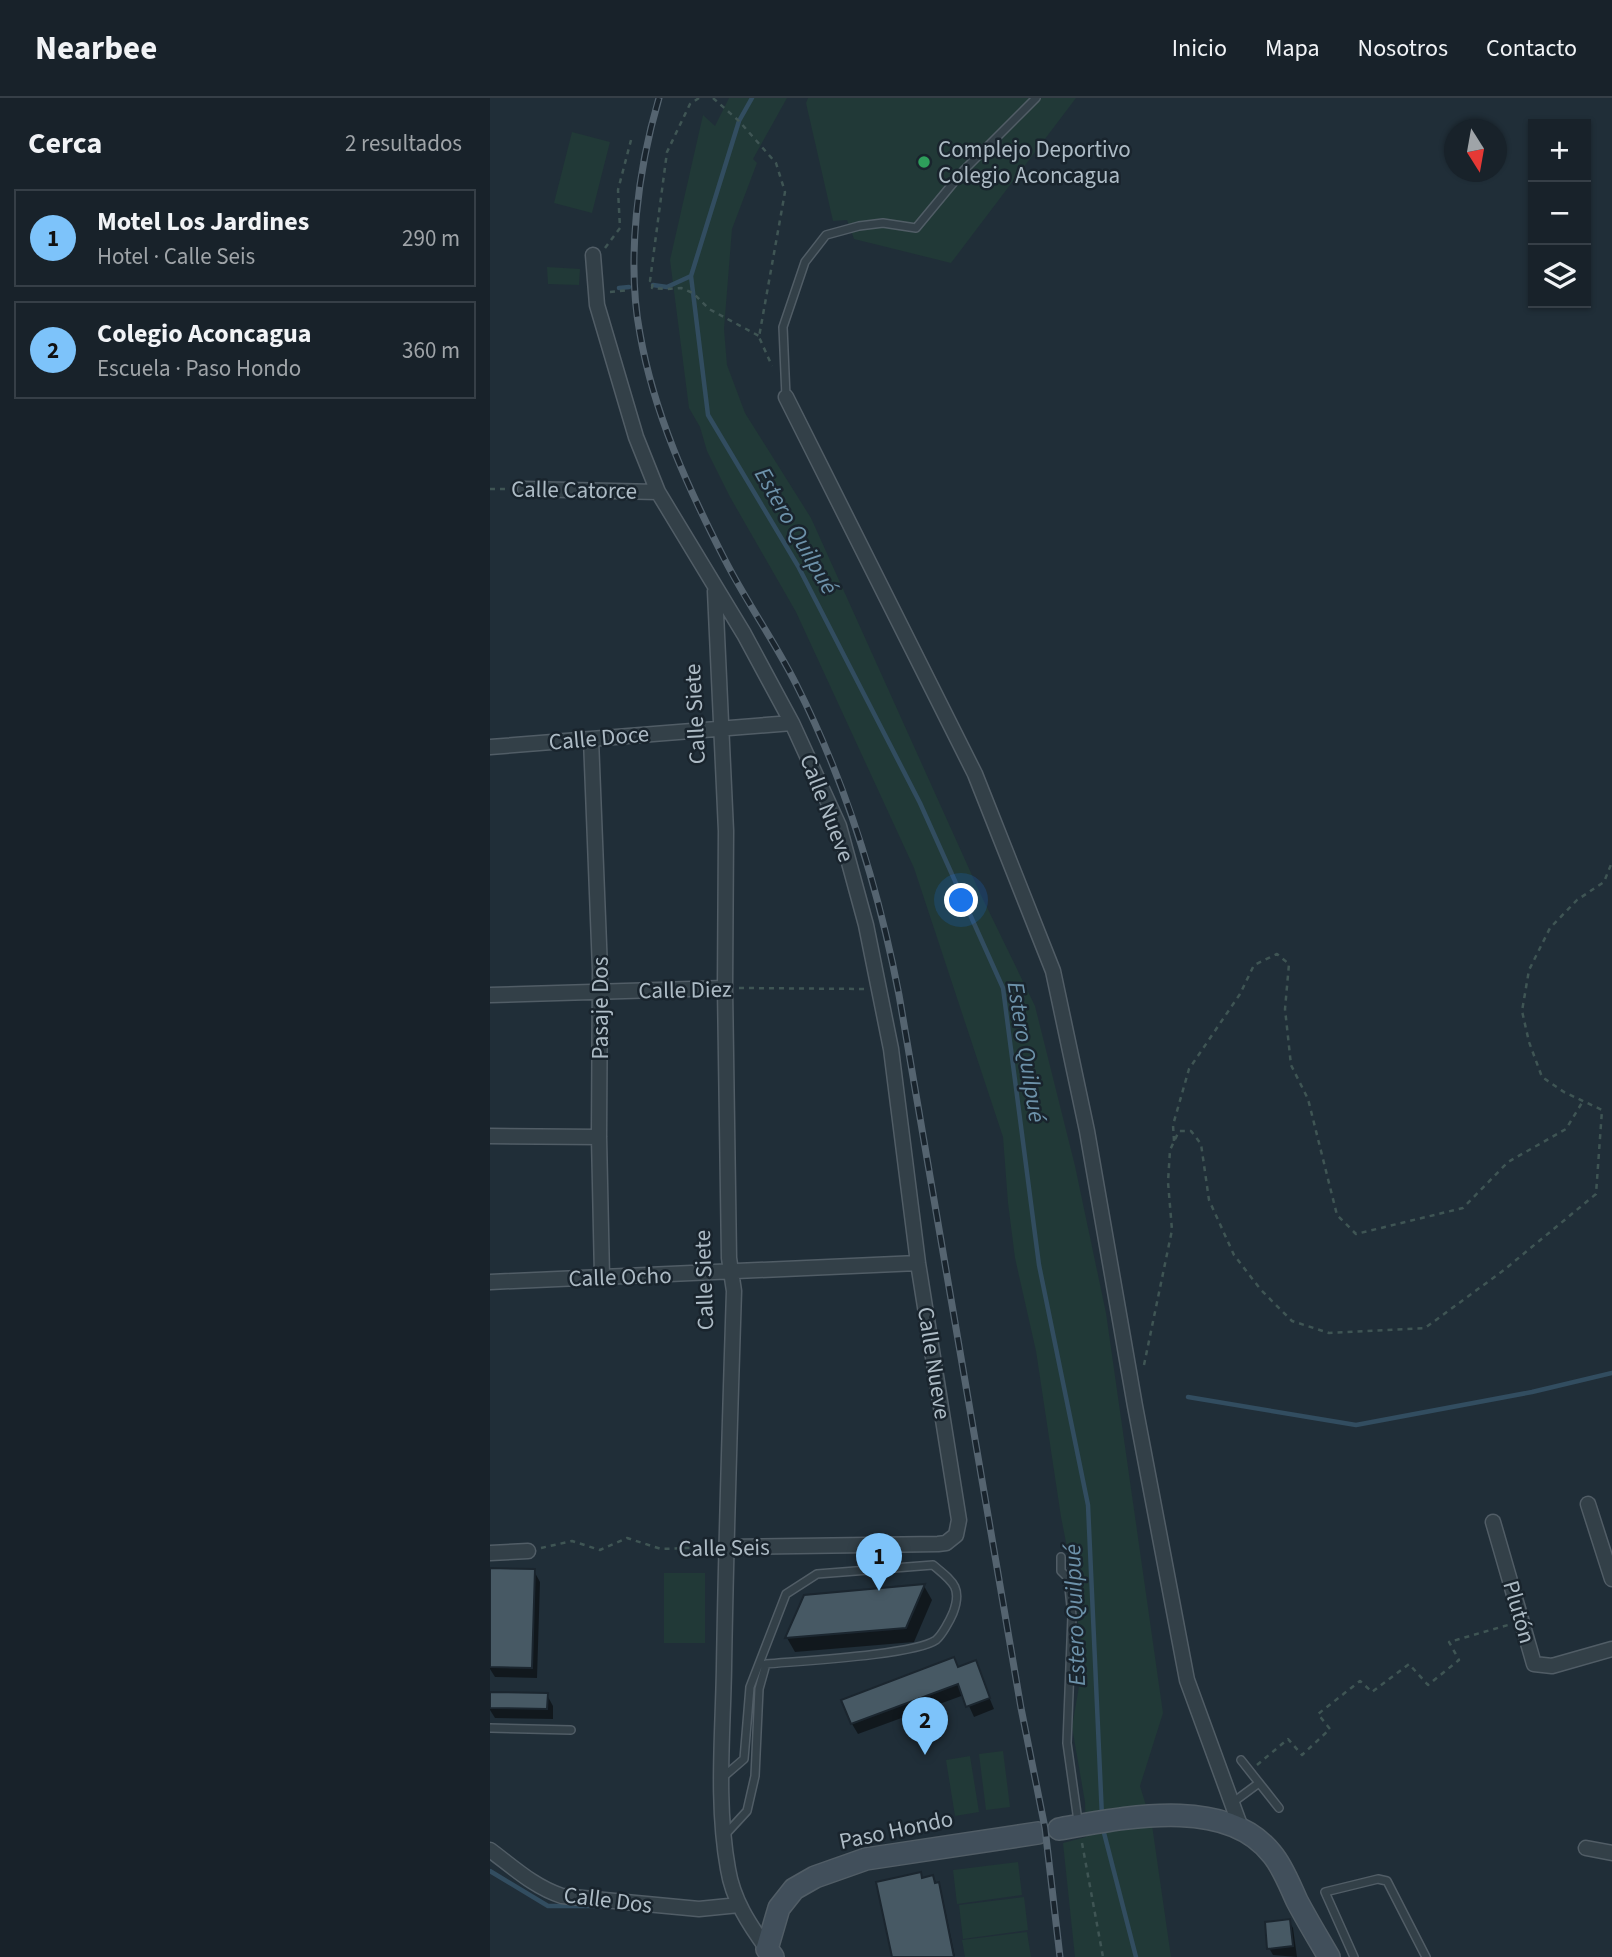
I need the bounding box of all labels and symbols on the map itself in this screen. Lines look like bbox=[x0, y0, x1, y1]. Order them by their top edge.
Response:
north arrow bbox=[1444, 119, 1507, 182]
place label: Complejo Deportivo Colegio Aconcagua bbox=[938, 133, 1131, 192]
marker: Complejo Deportivo Colegio Aconcagua bbox=[916, 154, 932, 170]
water label: Estero Quilpué bbox=[745, 461, 847, 602]
street label: Calle Catorce bbox=[511, 472, 637, 508]
street label: Calle Siete bbox=[676, 663, 714, 765]
street label: Calle Doce bbox=[548, 717, 650, 759]
street label: Calle Nueve bbox=[791, 749, 863, 867]
your location bbox=[944, 883, 978, 917]
street label: Pasaje Dos bbox=[584, 957, 617, 1059]
street label: Calle Diez bbox=[638, 973, 732, 1007]
water label: Estero Quilpué bbox=[998, 979, 1054, 1125]
street label: Calle Siete bbox=[686, 1229, 722, 1331]
street label: Calle Ocho bbox=[568, 1259, 672, 1295]
street label: Calle Nueve bbox=[909, 1304, 959, 1422]
street label: Calle Seis bbox=[678, 1531, 770, 1565]
pin: 1 bbox=[856, 1533, 902, 1591]
water label: Estero Quilpué bbox=[1055, 1543, 1095, 1687]
street label: Plutón bbox=[1494, 1577, 1544, 1647]
pin: 2 bbox=[902, 1697, 948, 1755]
street label: Paso Hondo bbox=[836, 1802, 956, 1858]
street label: Calle Dos bbox=[562, 1878, 654, 1922]

